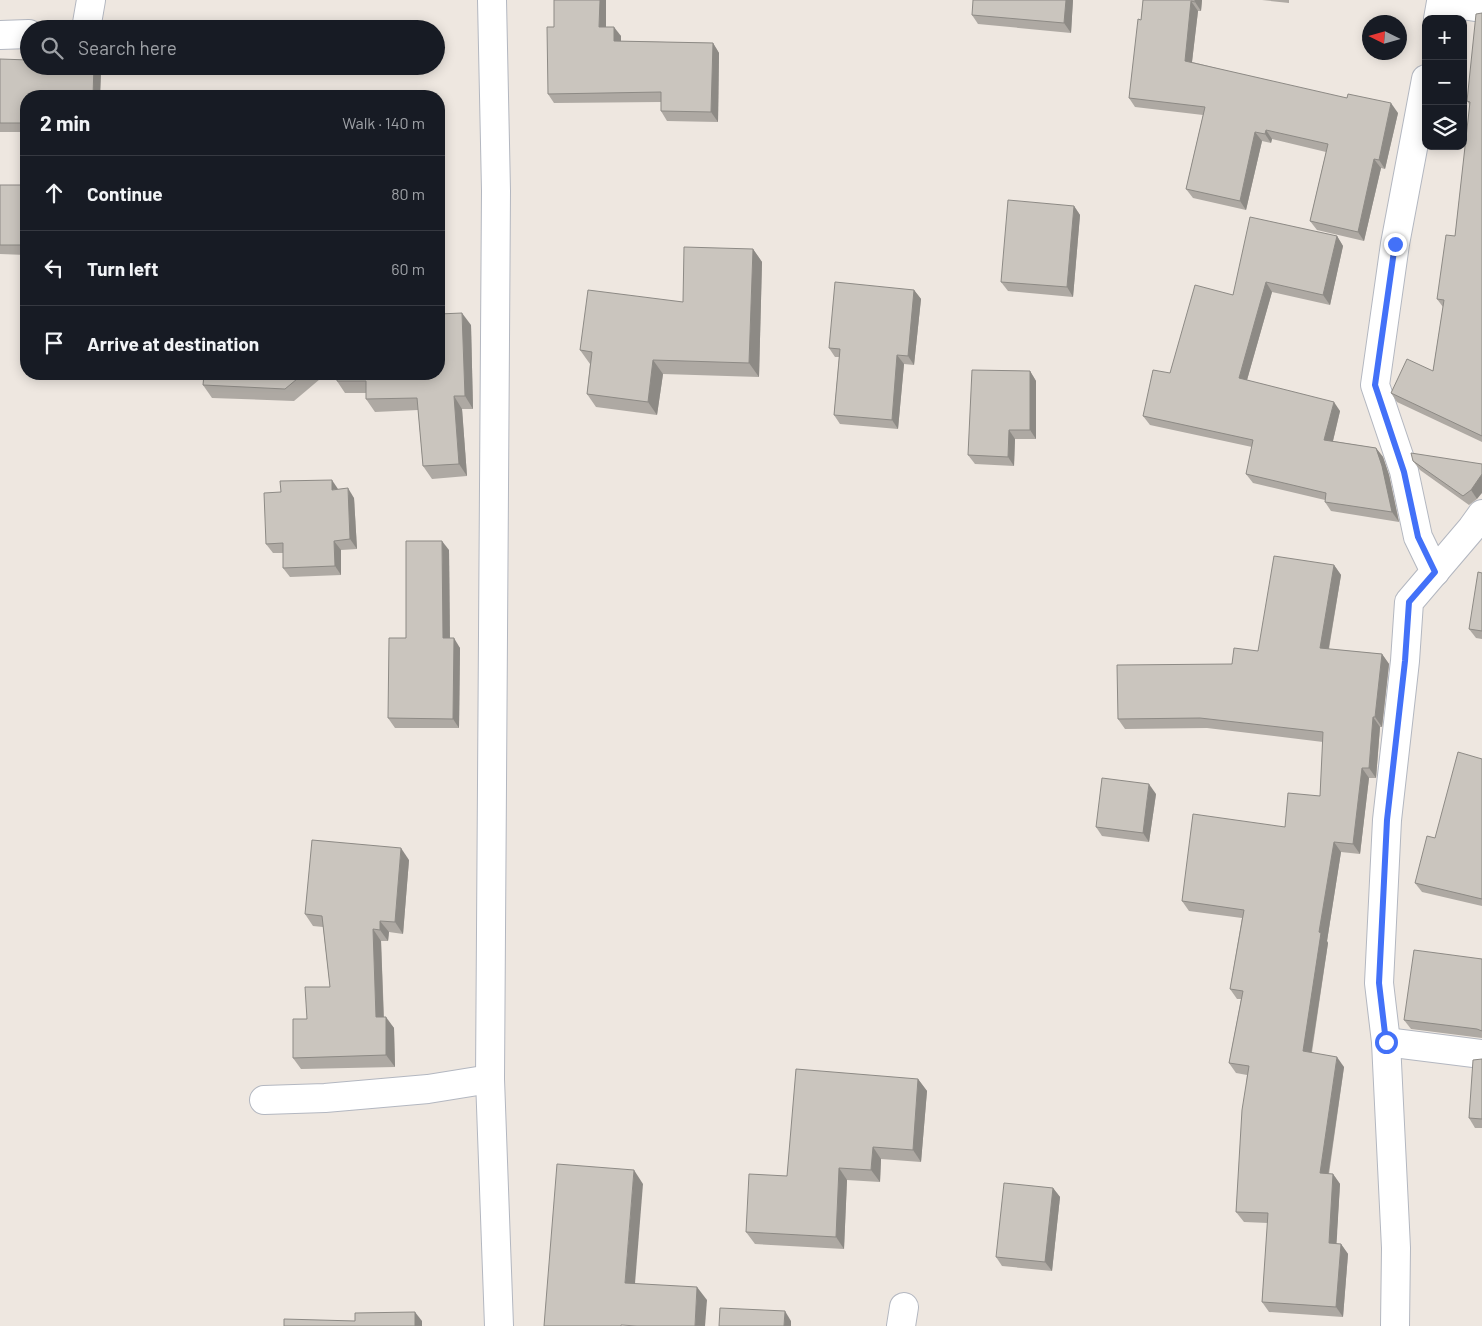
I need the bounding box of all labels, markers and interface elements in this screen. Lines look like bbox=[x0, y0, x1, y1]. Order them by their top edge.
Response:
north arrow bbox=[1362, 15, 1407, 60]
map controls bbox=[1422, 15, 1467, 150]
button: + bbox=[1422, 15, 1467, 60]
search box bbox=[20, 20, 445, 75]
icon: search bbox=[38, 34, 66, 62]
text: Search here bbox=[78, 36, 177, 59]
button: − bbox=[1422, 60, 1467, 105]
button: layers bbox=[1422, 105, 1467, 150]
text: 2 min bbox=[40, 110, 90, 135]
text: Walk · 140 m bbox=[342, 113, 425, 132]
icon: ahead bbox=[40, 179, 68, 207]
text: Continue bbox=[87, 182, 163, 205]
text: 80 m bbox=[391, 184, 425, 203]
route end bbox=[1384, 233, 1407, 256]
icon: left bbox=[40, 254, 68, 282]
text: Turn left bbox=[87, 257, 158, 280]
text: 60 m bbox=[391, 259, 425, 278]
icon: arrive bbox=[40, 329, 68, 357]
text: Arrive at destination bbox=[87, 332, 259, 355]
route start bbox=[1375, 1031, 1398, 1054]

